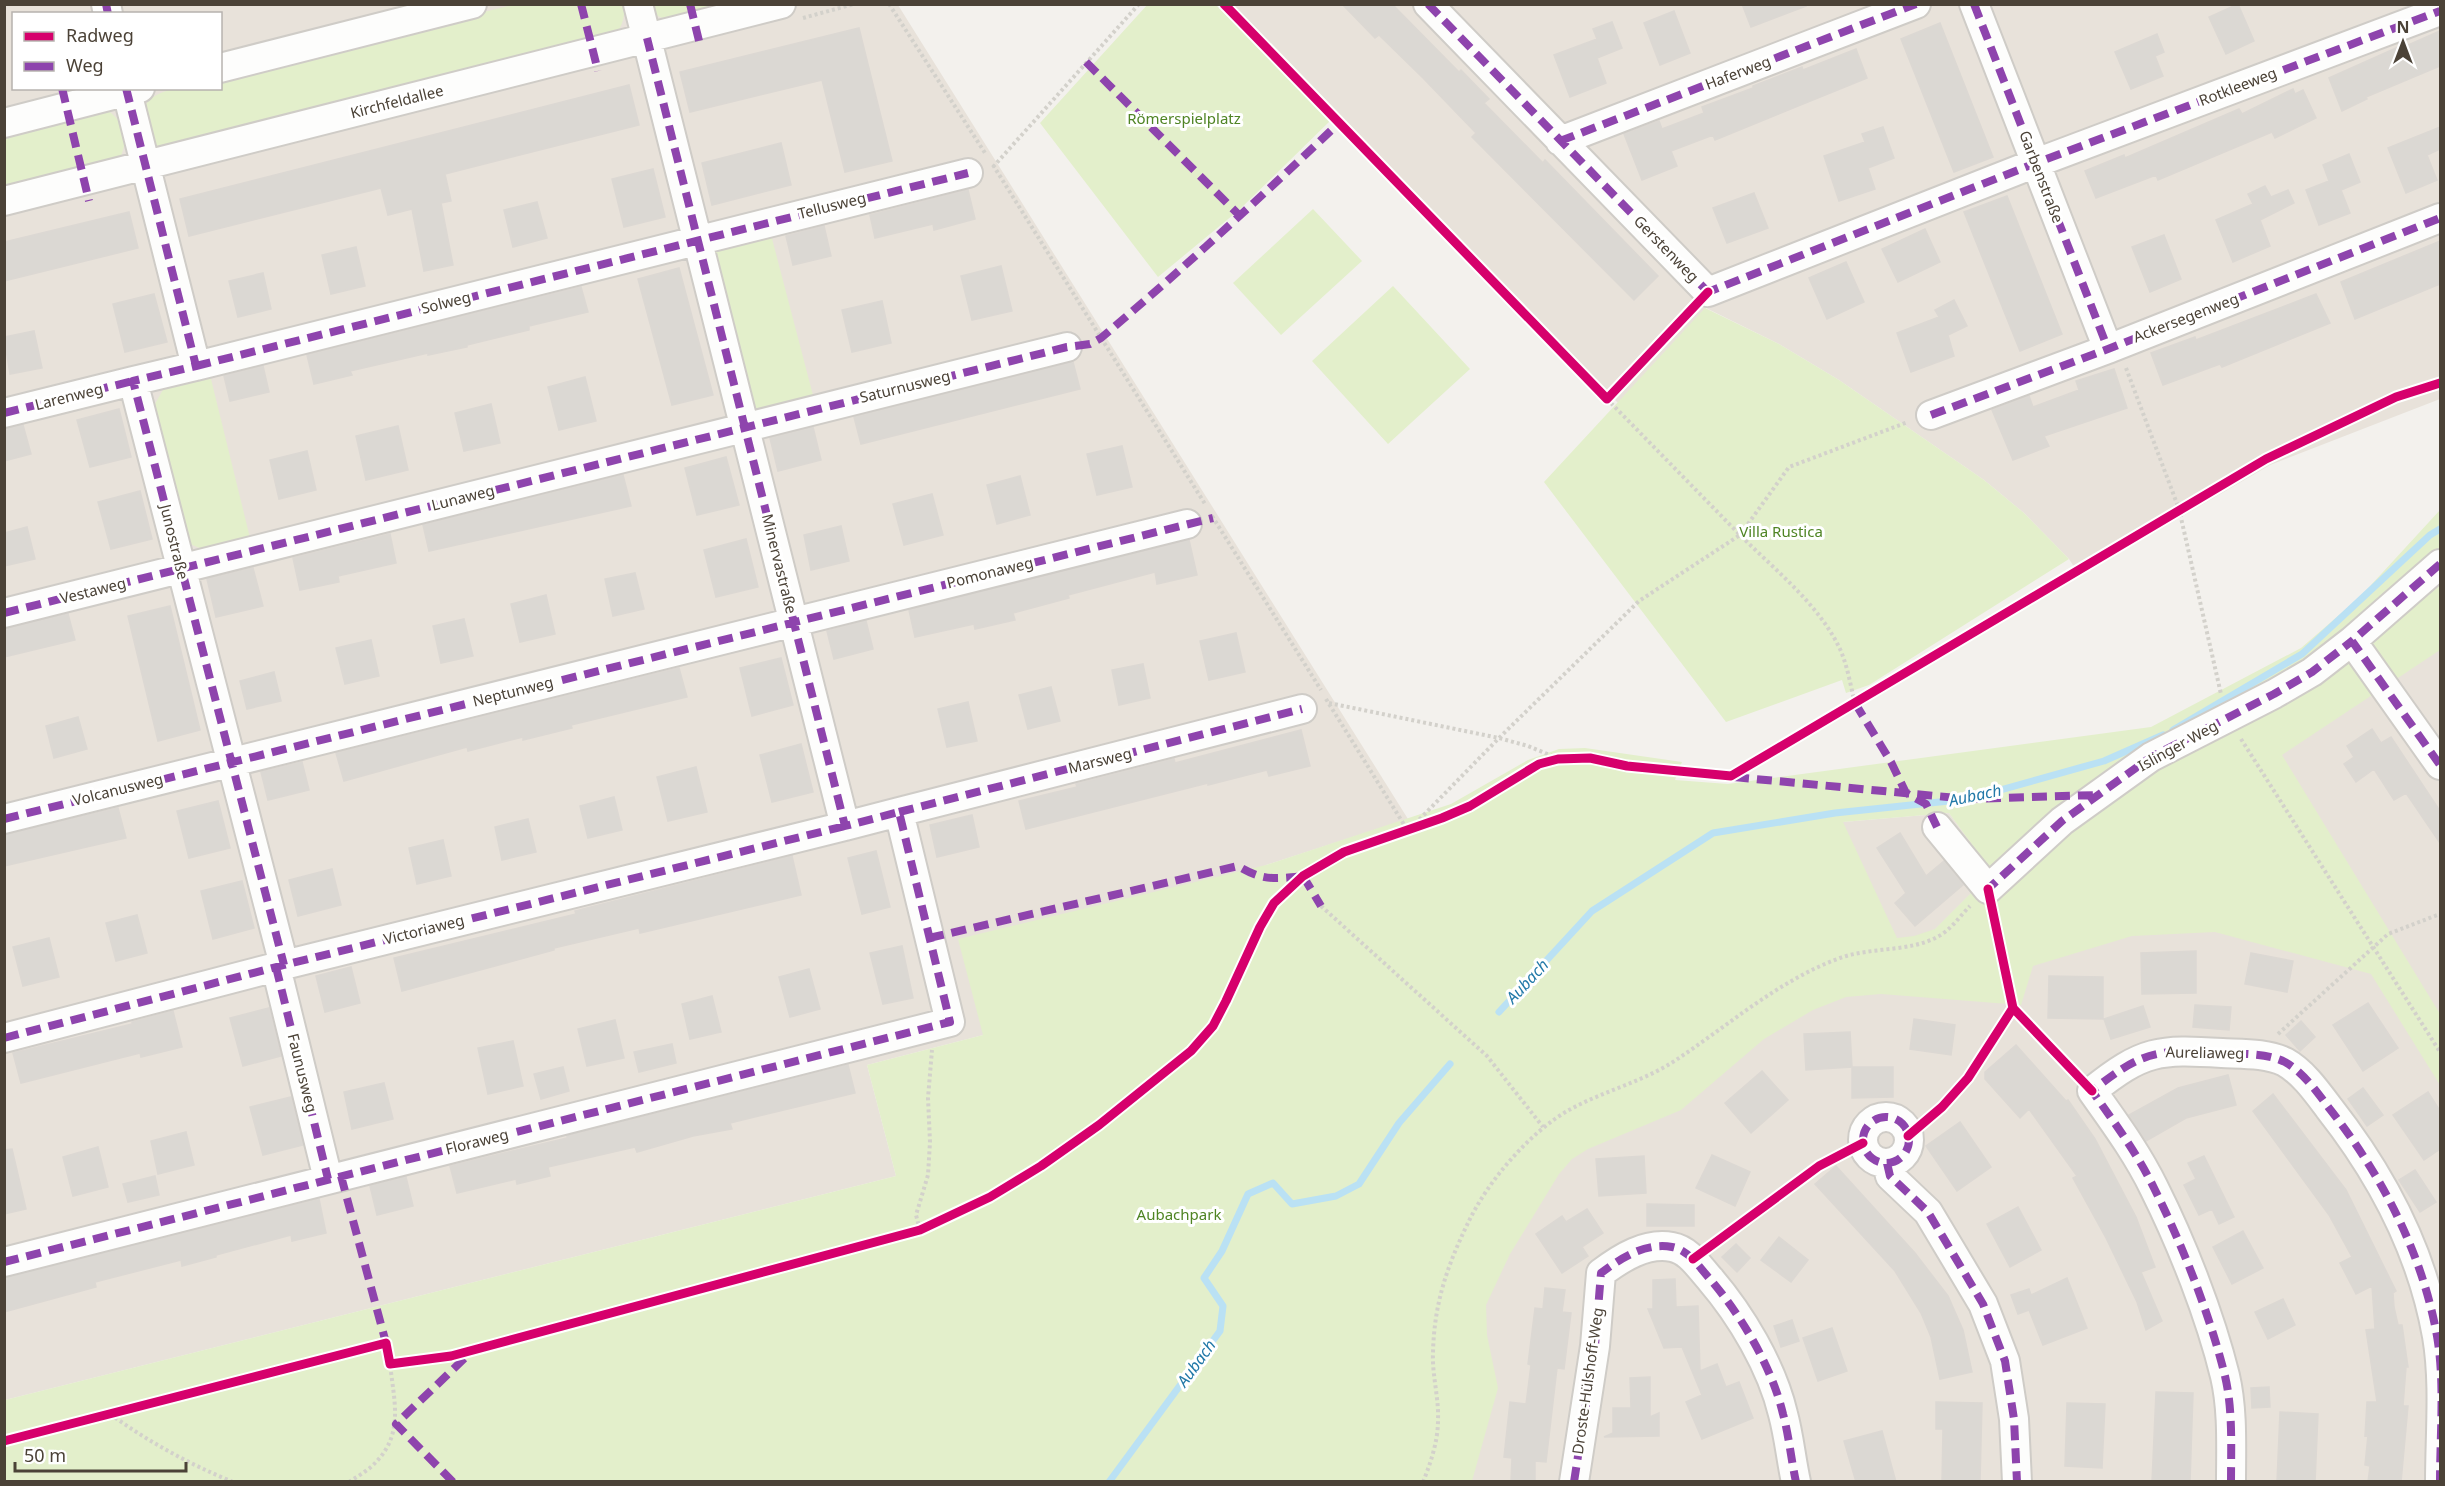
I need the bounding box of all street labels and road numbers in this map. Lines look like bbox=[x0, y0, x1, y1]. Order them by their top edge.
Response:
street label: Haferweg bbox=[1702, 50, 1773, 94]
street label: Rotkleeweg bbox=[2196, 62, 2279, 110]
street label: Kirchfeldallee bbox=[348, 80, 445, 122]
street label: Garbenstraße bbox=[2015, 128, 2069, 226]
street label: Tellusweg bbox=[796, 187, 868, 223]
street label: Gerstenweg bbox=[1630, 211, 1704, 286]
street label: Solweg bbox=[419, 286, 473, 318]
street label: Ackersegenweg bbox=[2130, 288, 2241, 346]
street label: Saturnusweg bbox=[857, 365, 952, 407]
street label: Larenweg bbox=[33, 378, 105, 414]
street label: Lunaweg bbox=[429, 480, 496, 515]
street label: Junostraße bbox=[156, 500, 194, 581]
street label: Minervastraße bbox=[758, 512, 802, 616]
street label: Pomonaweg bbox=[944, 552, 1035, 592]
street label: Vestaweg bbox=[58, 572, 128, 608]
street label: Neptunweg bbox=[470, 671, 555, 711]
street label: Islinger Weg bbox=[2134, 715, 2221, 775]
street label: Marsweg bbox=[1066, 742, 1134, 778]
street label: Volcanusweg bbox=[70, 768, 165, 810]
street label: Victoriaweg bbox=[381, 909, 466, 949]
street label: Faunusweg bbox=[284, 1031, 322, 1114]
street label: Aureliaweg bbox=[2165, 1041, 2245, 1063]
street label: Floraweg bbox=[443, 1124, 510, 1159]
street label: Droste-Hülshoff-Weg bbox=[1567, 1306, 1607, 1456]

